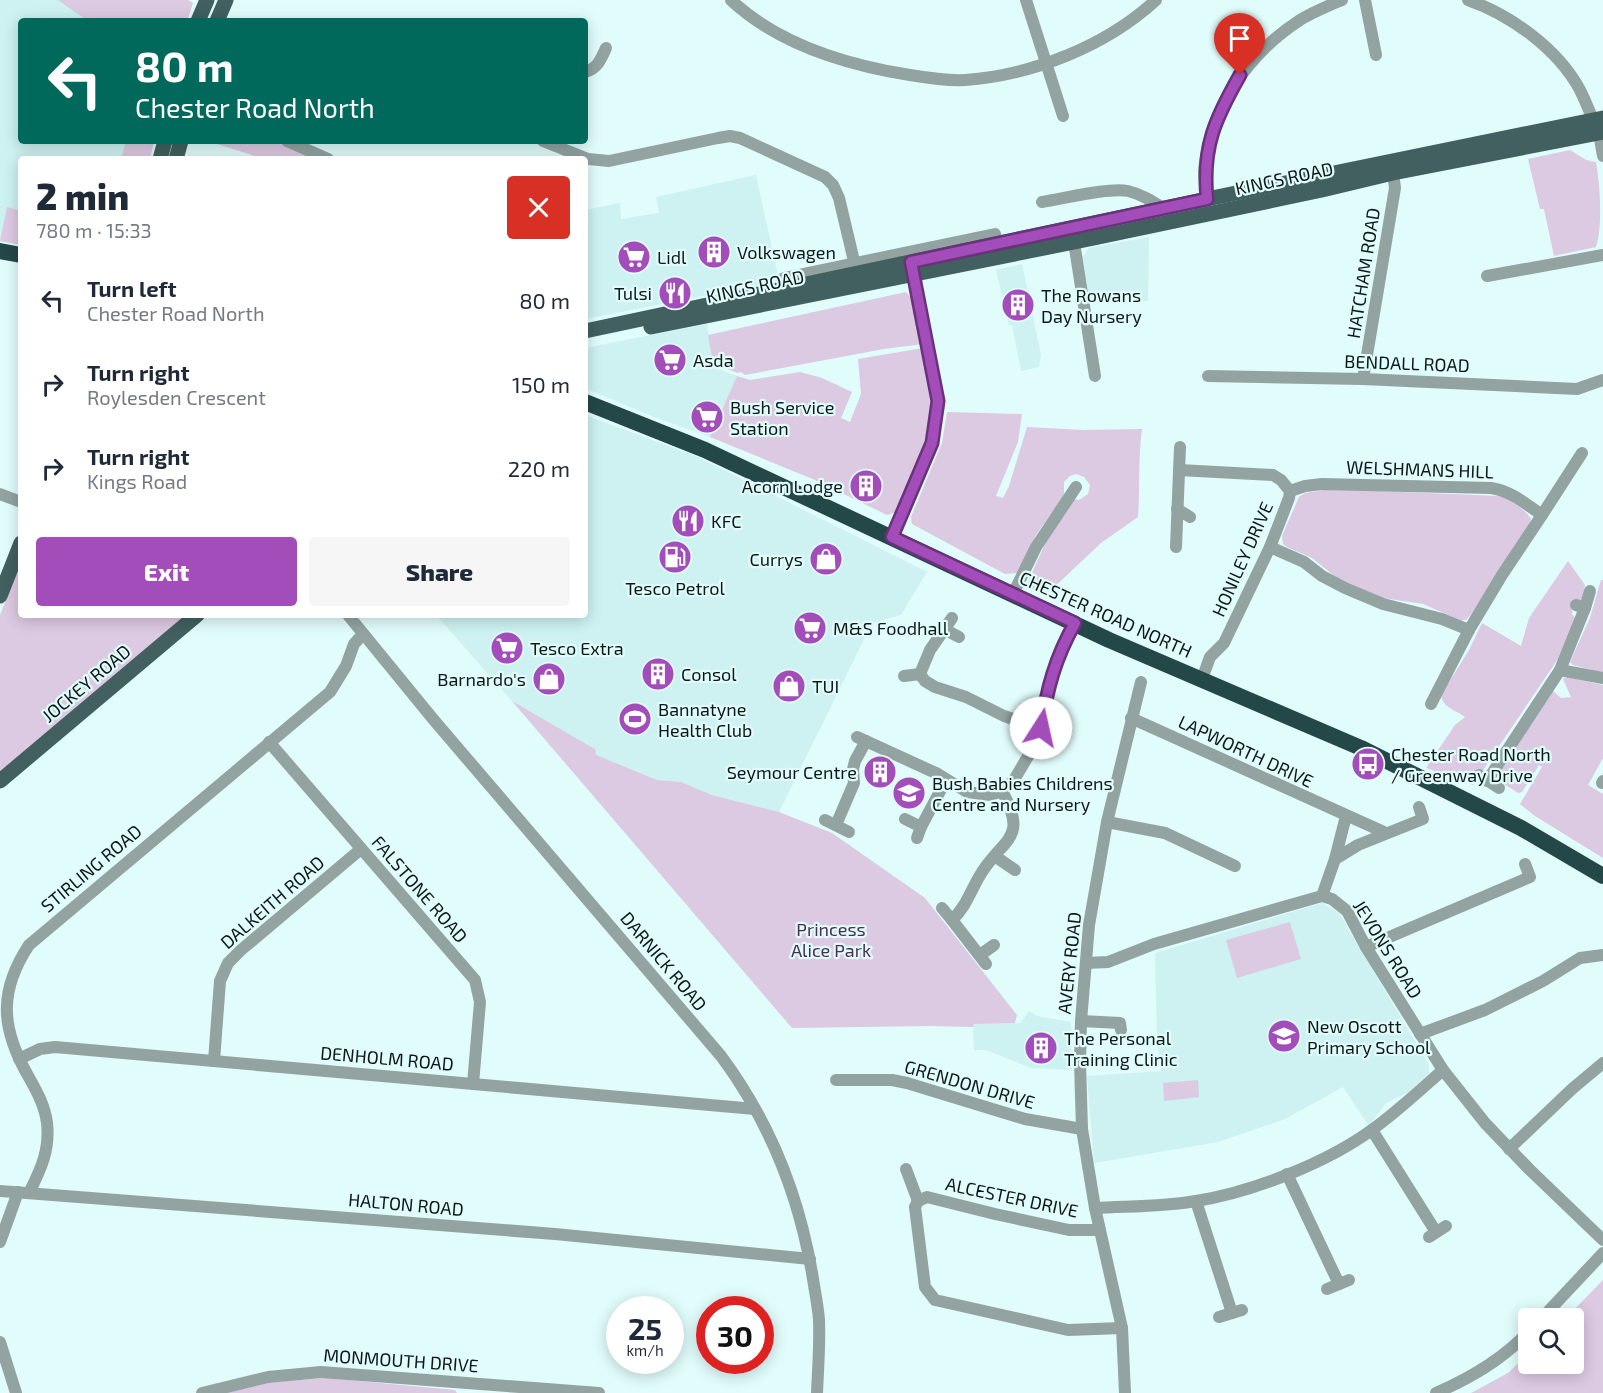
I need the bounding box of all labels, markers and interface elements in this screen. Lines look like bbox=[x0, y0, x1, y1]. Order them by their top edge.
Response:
pin bbox=[1214, 13, 1265, 75]
icon: arrive bbox=[1223, 22, 1256, 55]
text: 80 m bbox=[135, 40, 234, 90]
icon: left bbox=[36, 42, 114, 120]
text: Chester Road North bbox=[135, 91, 375, 123]
street label: KINGS ROAD bbox=[1233, 157, 1335, 199]
text: 2 min bbox=[36, 174, 129, 217]
button: close bbox=[507, 176, 570, 239]
street label: HATCHAM ROAD bbox=[1342, 206, 1384, 340]
text: 780 m · 15:33 bbox=[36, 218, 152, 242]
building icon: Volkswagen bbox=[696, 234, 732, 270]
supermarket icon: Lidl bbox=[616, 239, 652, 275]
place label: Volkswagen bbox=[737, 241, 836, 263]
place label: Lidl bbox=[657, 246, 687, 268]
street label: KINGS ROAD bbox=[704, 265, 806, 307]
text: Turn left bbox=[87, 275, 176, 301]
restaurant icon: Tulsi bbox=[657, 275, 693, 311]
place label: Tulsi bbox=[614, 282, 652, 304]
icon: left bbox=[36, 284, 69, 317]
place label: The Rowans Day Nursery bbox=[1041, 284, 1142, 327]
text: 80 m bbox=[519, 287, 570, 313]
building icon: The Rowans Day Nursery bbox=[1000, 287, 1036, 323]
text: Chester Road North bbox=[87, 301, 265, 325]
supermarket icon: Asda bbox=[652, 342, 688, 378]
place label: Asda bbox=[693, 349, 734, 371]
street label: BENDALL ROAD bbox=[1344, 350, 1470, 376]
text: Turn right bbox=[87, 359, 189, 385]
icon: right bbox=[36, 368, 69, 401]
text: 150 m bbox=[512, 371, 570, 397]
text: Roylesden Crescent bbox=[87, 385, 266, 409]
place label: Bush Service Station bbox=[730, 396, 834, 439]
supermarket icon: Bush Service Station bbox=[689, 399, 725, 435]
text: Turn right bbox=[87, 443, 189, 469]
icon: right bbox=[36, 452, 69, 485]
text: 220 m bbox=[508, 455, 570, 481]
street label: WELSHMANS HILL bbox=[1346, 455, 1494, 483]
building icon: Acorn Lodge bbox=[848, 468, 884, 504]
text: Kings Road bbox=[87, 469, 187, 493]
place label: Acorn Lodge bbox=[742, 475, 843, 497]
street label: HONILEY DRIVE bbox=[1207, 498, 1277, 620]
restaurant icon: KFC bbox=[670, 503, 706, 539]
place label: KFC bbox=[711, 510, 741, 532]
button: Exit bbox=[36, 537, 297, 606]
button: Share bbox=[309, 537, 570, 606]
fuel station icon: Tesco Petrol bbox=[657, 539, 693, 575]
shop icon: Currys bbox=[808, 541, 844, 577]
place label: Currys bbox=[749, 548, 803, 570]
street label: CHESTER ROAD NORTH bbox=[1016, 566, 1196, 662]
place label: Tesco Petrol bbox=[625, 577, 726, 599]
supermarket icon: M&S Foodhall bbox=[792, 610, 828, 646]
place label: M&S Foodhall bbox=[833, 617, 949, 639]
supermarket icon: Tesco Extra bbox=[489, 630, 525, 666]
place label: Tesco Extra bbox=[530, 637, 624, 659]
street label: JOCKEY ROAD bbox=[37, 640, 135, 726]
building icon: Consol bbox=[640, 656, 676, 692]
shop icon: Barnardo's bbox=[531, 661, 567, 697]
place label: Consol bbox=[681, 663, 737, 685]
place label: Barnardo's bbox=[437, 668, 526, 690]
shop icon: TUI bbox=[771, 668, 807, 704]
place label: TUI bbox=[812, 675, 839, 697]
position arrow bbox=[1009, 696, 1073, 760]
place label: Bannatyne Health Club bbox=[658, 698, 752, 741]
sports icon: Bannatyne Health Club bbox=[617, 701, 653, 737]
street label: LAPWORTH DRIVE bbox=[1175, 710, 1317, 792]
place label: Chester Road North / Greenway Drive bbox=[1391, 743, 1551, 786]
bus stop icon: Chester Road North / Greenway Drive bbox=[1350, 746, 1386, 782]
building icon: Seymour Centre bbox=[862, 754, 898, 790]
place label: Seymour Centre bbox=[727, 761, 857, 783]
place label: Bush Babies Childrens Centre and Nursery bbox=[932, 772, 1113, 815]
school or university icon: Bush Babies Childrens Centre and Nursery bbox=[891, 775, 927, 811]
street label: STIRLING ROAD bbox=[36, 820, 146, 916]
street label: FALSTONE ROAD bbox=[368, 831, 472, 947]
street label: DALKEITH ROAD bbox=[216, 851, 328, 953]
street label: JEVONS ROAD bbox=[1349, 896, 1427, 1002]
street label: DARNICK ROAD bbox=[616, 907, 712, 1015]
street label: AVERY ROAD bbox=[1053, 911, 1085, 1015]
park label: Princess Alice Park bbox=[791, 918, 871, 961]
place label: New Oscott Primary School bbox=[1307, 1015, 1431, 1058]
school or university icon: New Oscott Primary School bbox=[1266, 1018, 1302, 1054]
place label: The Personal Training Clinic bbox=[1064, 1027, 1178, 1070]
building icon: The Personal Training Clinic bbox=[1023, 1030, 1059, 1066]
street label: DENHOLM ROAD bbox=[319, 1041, 455, 1075]
street label: GRENDON DRIVE bbox=[902, 1055, 1038, 1113]
street label: ALCESTER DRIVE bbox=[944, 1172, 1080, 1222]
street label: HALTON ROAD bbox=[347, 1188, 465, 1220]
speed limit sign: 30 bbox=[696, 1296, 774, 1374]
map controls bbox=[1518, 1308, 1584, 1374]
button: search bbox=[1518, 1308, 1584, 1374]
text: 25 bbox=[628, 1310, 662, 1346]
text: km/h bbox=[626, 1341, 664, 1359]
street label: MONMOUTH DRIVE bbox=[323, 1344, 479, 1376]

